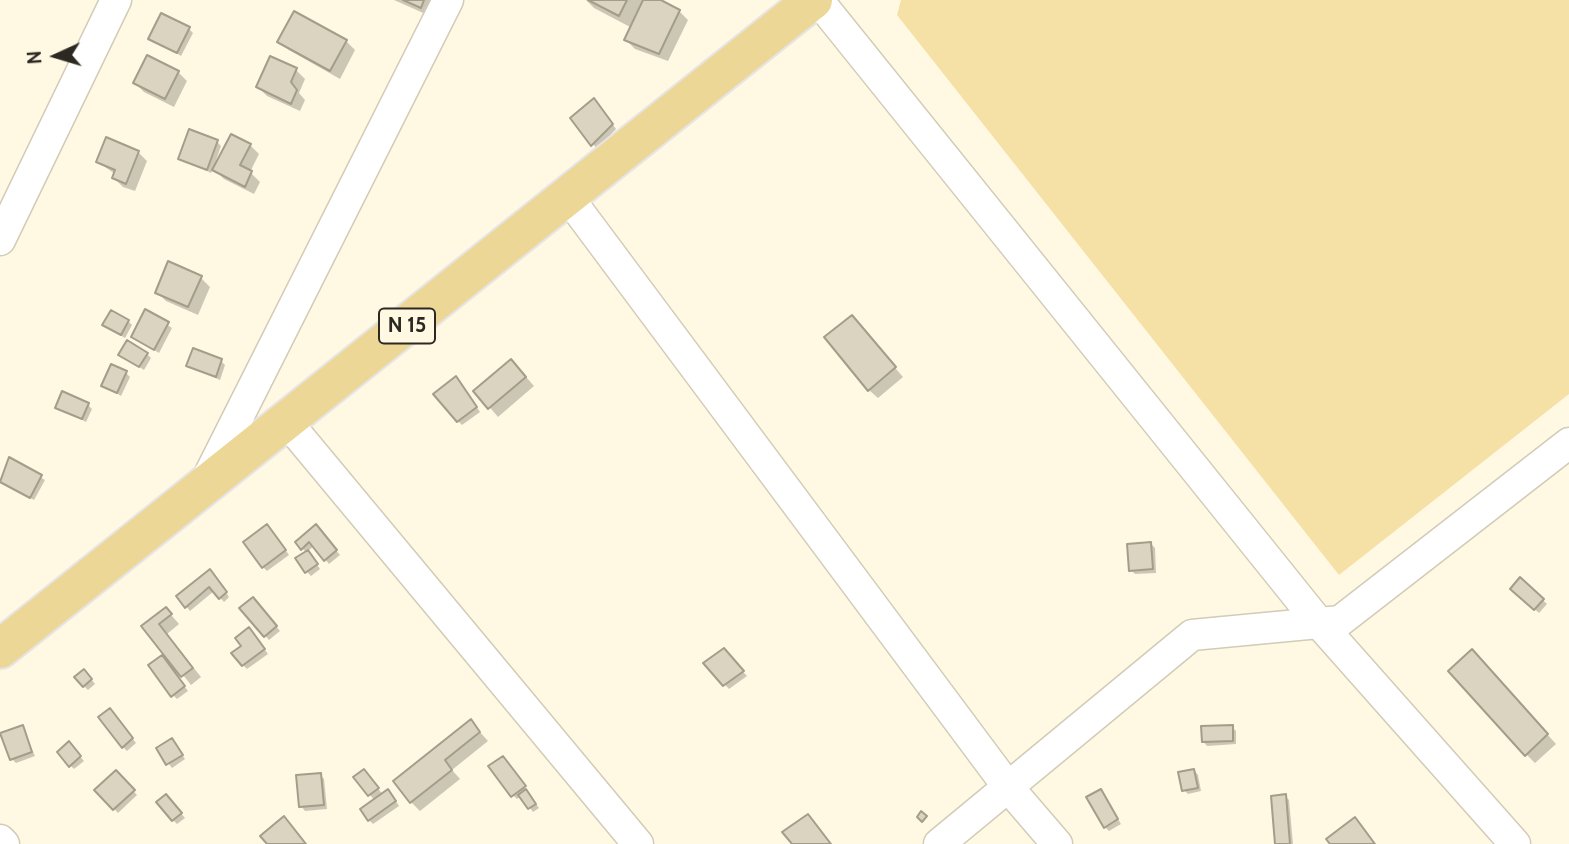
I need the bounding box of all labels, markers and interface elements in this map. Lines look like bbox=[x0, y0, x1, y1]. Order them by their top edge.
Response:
north arrow bbox=[21, 21, 91, 91]
text: N bbox=[23, 50, 46, 65]
road number: N 15 bbox=[379, 308, 435, 344]

